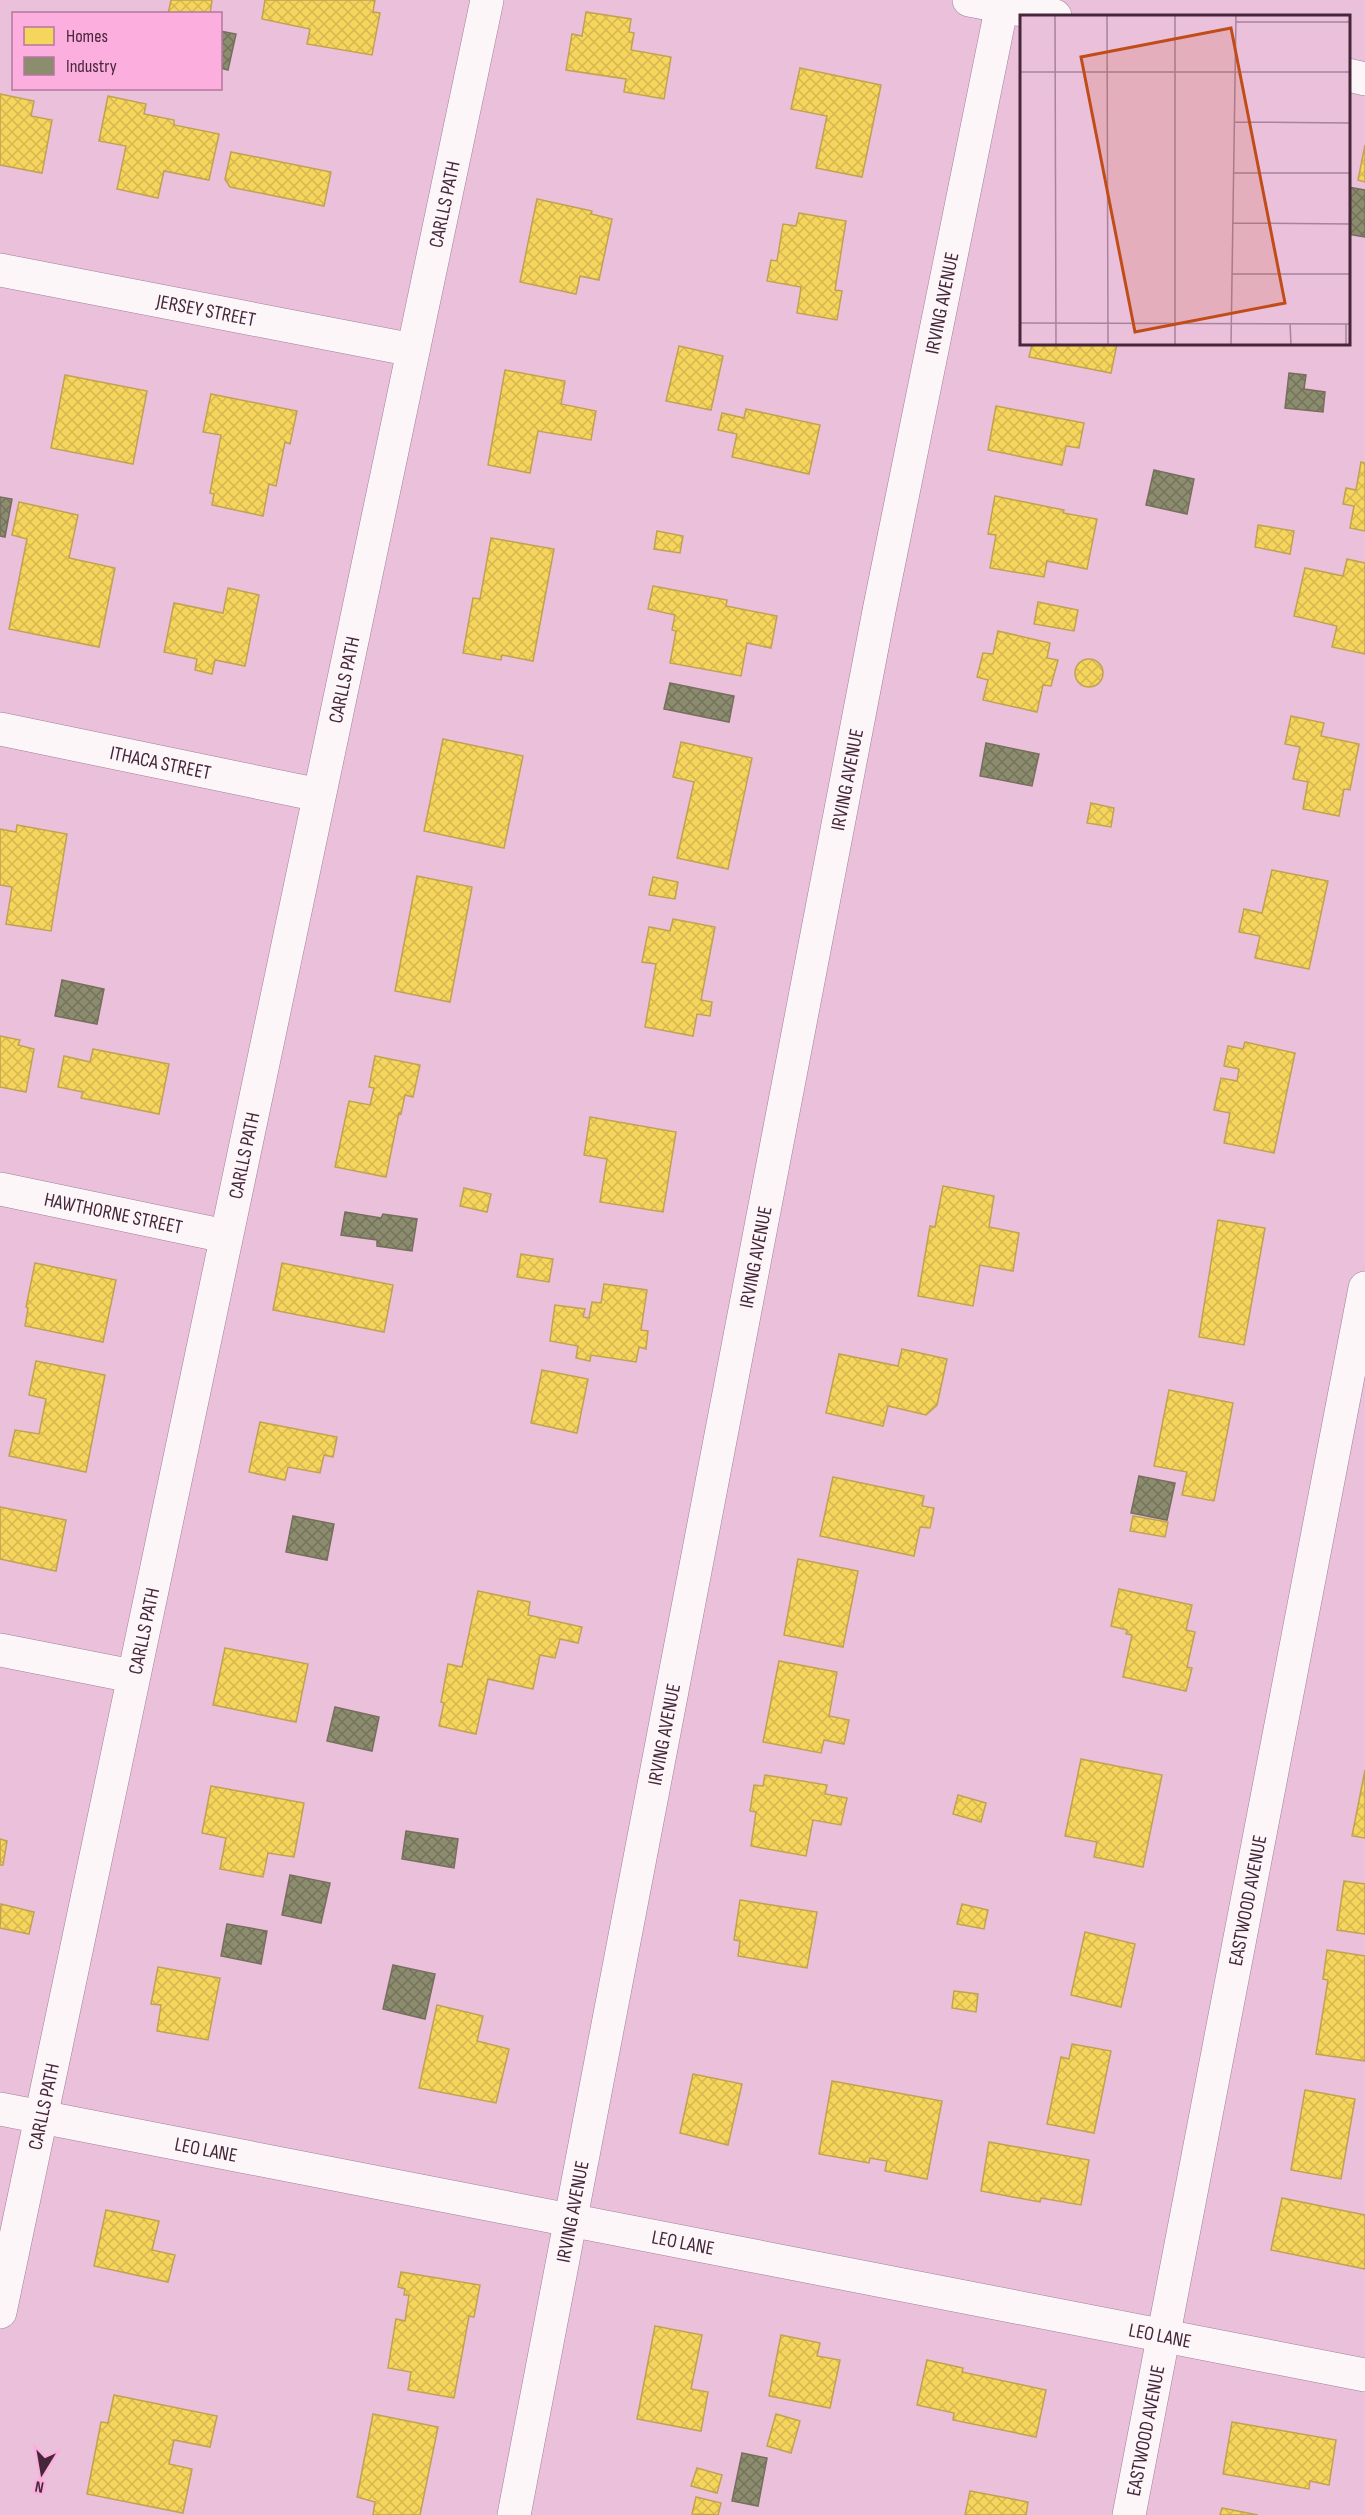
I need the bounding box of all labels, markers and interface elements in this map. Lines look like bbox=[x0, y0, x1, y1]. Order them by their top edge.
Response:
legend bbox=[12, 12, 222, 90]
inset map bbox=[1020, 15, 1350, 345]
text: Homes bbox=[66, 26, 108, 47]
text: Industry bbox=[66, 56, 117, 77]
street label: CARLLS PATH bbox=[424, 159, 466, 250]
street label: IRVING AVENUE bbox=[920, 250, 965, 356]
street label: JERSEY STREET bbox=[153, 289, 258, 332]
street label: CARLLS PATH bbox=[324, 634, 366, 726]
street label: IRVING AVENUE bbox=[826, 727, 869, 833]
street label: ITHACA STREET bbox=[108, 741, 213, 785]
street label: CARLLS PATH bbox=[224, 1110, 265, 1201]
street label: HAWTHORNE STREET bbox=[42, 1188, 185, 1240]
street label: IRVING AVENUE bbox=[735, 1204, 778, 1310]
street label: CARLLS PATH bbox=[124, 1586, 165, 1677]
street label: IRVING AVENUE bbox=[643, 1681, 686, 1787]
street label: EASTWOOD AVENUE bbox=[1224, 1833, 1273, 1968]
street label: CARLLS PATH bbox=[23, 2061, 65, 2152]
street label: LEO LANE bbox=[173, 2132, 239, 2168]
street label: IRVING AVENUE bbox=[552, 2159, 595, 2265]
street label: LEO LANE bbox=[650, 2225, 716, 2261]
street label: LEO LANE bbox=[1127, 2318, 1193, 2354]
street label: EASTWOOD AVENUE bbox=[1122, 2363, 1171, 2498]
north arrow bbox=[12, 2443, 72, 2503]
text: N bbox=[33, 2476, 45, 2496]

